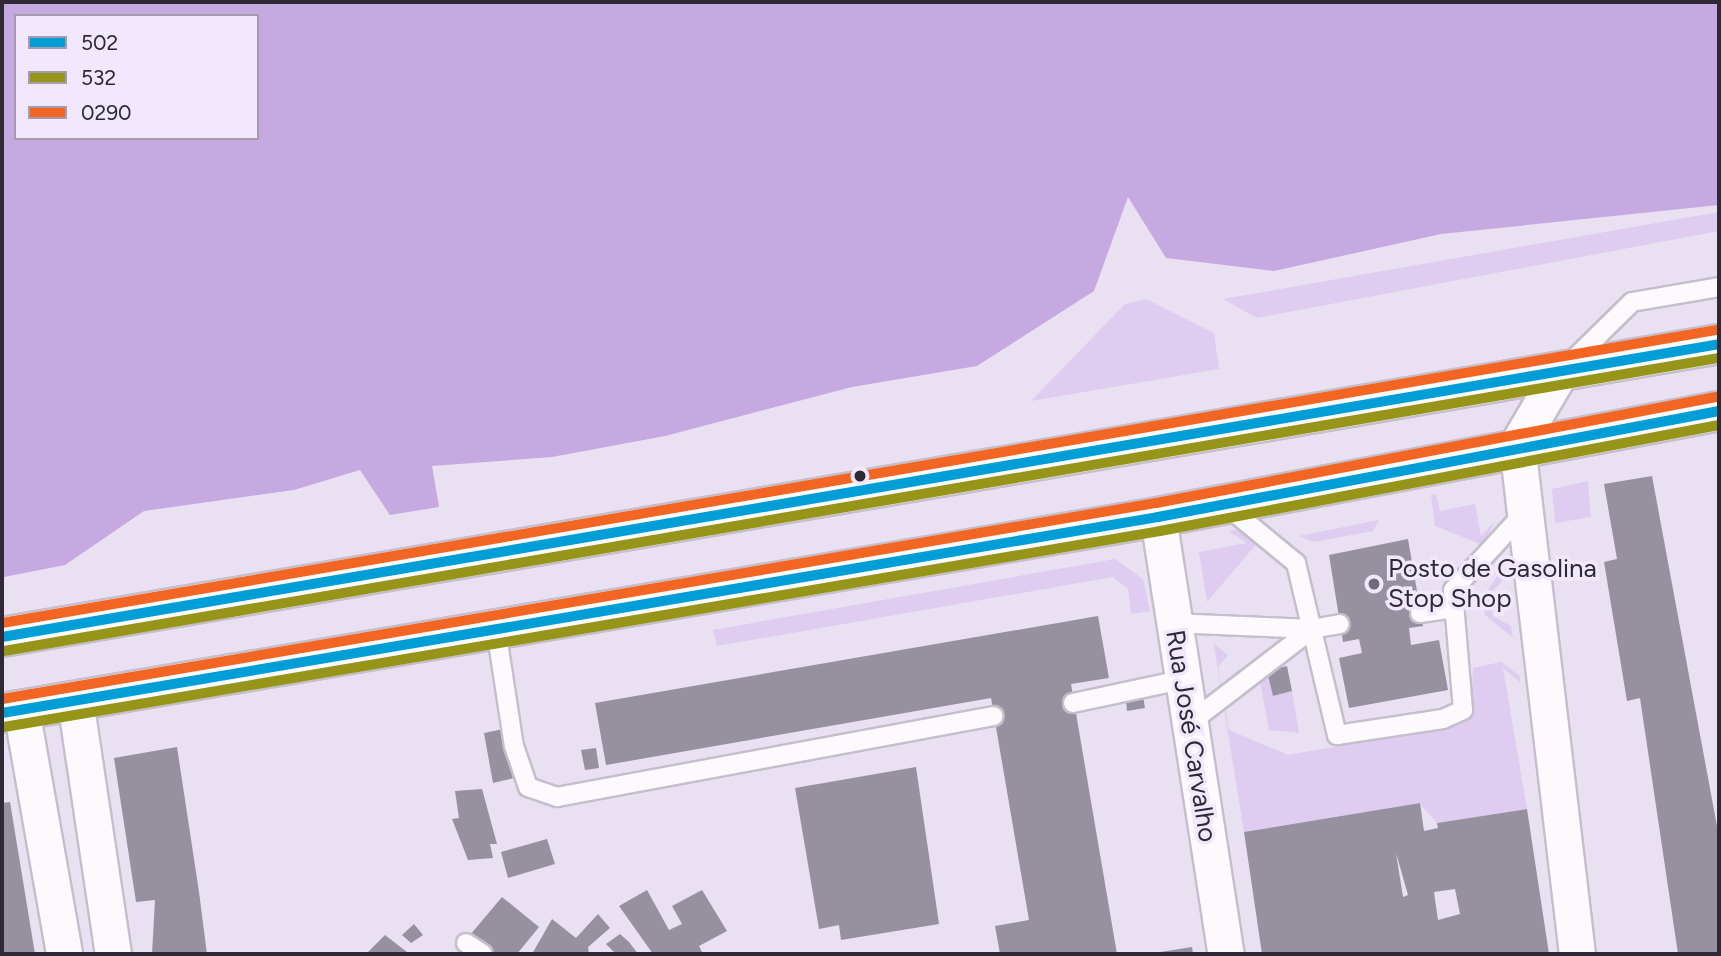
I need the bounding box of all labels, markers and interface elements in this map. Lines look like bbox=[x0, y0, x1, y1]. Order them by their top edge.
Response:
legend bbox=[14, 14, 259, 140]
text: 502 bbox=[81, 30, 118, 55]
text: 532 bbox=[81, 65, 116, 90]
text: 0290 bbox=[81, 100, 132, 125]
unlabelled marker bbox=[853, 469, 867, 483]
place label: Posto de Gasolina Stop Shop bbox=[1388, 553, 1597, 614]
marker: Posto de Gasolina Stop Shop bbox=[1366, 576, 1382, 592]
street label: Rua José Carvalho bbox=[1159, 628, 1223, 844]

